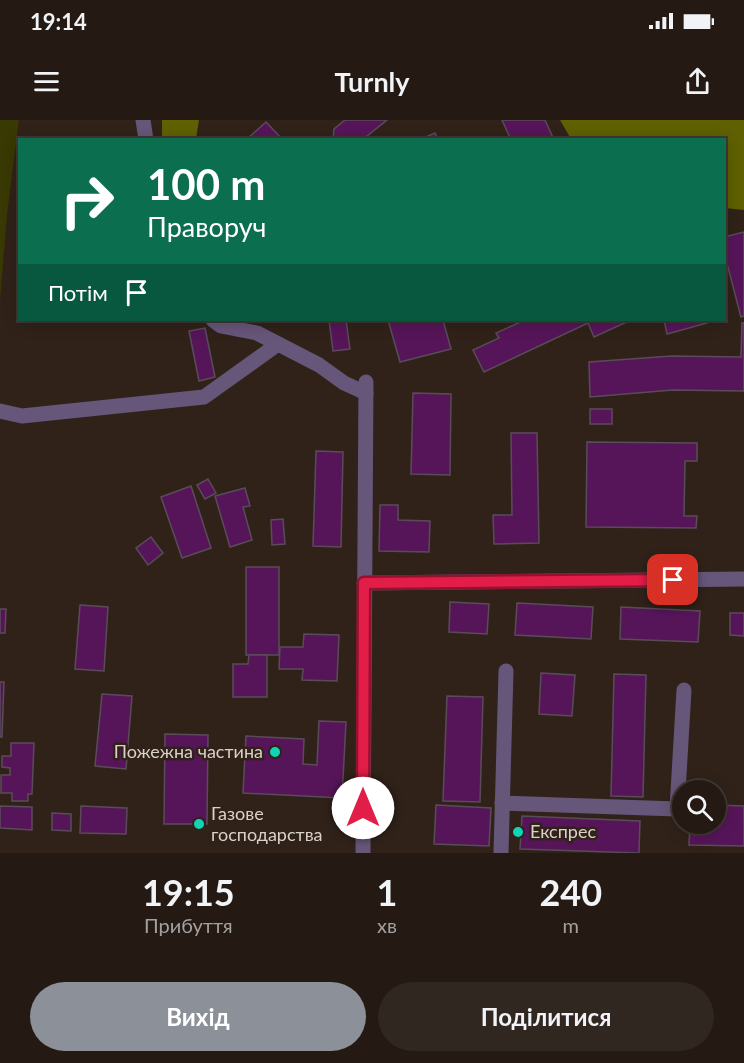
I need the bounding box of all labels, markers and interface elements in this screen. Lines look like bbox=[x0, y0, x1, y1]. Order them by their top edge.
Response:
text: 19:14 bbox=[30, 8, 87, 35]
icon: menu bbox=[30, 65, 63, 98]
text: Turnly bbox=[334, 65, 410, 98]
icon: share bbox=[681, 65, 714, 98]
text: 100 m bbox=[147, 159, 265, 209]
icon: right bbox=[48, 162, 126, 240]
text: Праворуч bbox=[147, 210, 267, 243]
icon: arrive bbox=[120, 276, 153, 309]
text: Потім bbox=[48, 279, 108, 306]
pin bbox=[647, 554, 698, 605]
icon: arrive bbox=[656, 563, 689, 596]
place label: Пожежна частина bbox=[114, 740, 263, 762]
marker: Пожежна частина bbox=[268, 745, 282, 759]
position arrow bbox=[331, 776, 395, 840]
map controls bbox=[672, 780, 726, 834]
button: search bbox=[672, 780, 726, 834]
place label: Газове господарства bbox=[211, 802, 323, 845]
marker: Газове господарства bbox=[192, 817, 206, 831]
place label: Експрес bbox=[530, 820, 596, 842]
marker: Експрес bbox=[511, 825, 525, 839]
text: 19:15 bbox=[142, 870, 235, 914]
text: 1 bbox=[377, 870, 398, 914]
text: 240 bbox=[539, 870, 602, 914]
text: Прибуття bbox=[144, 913, 233, 937]
text: хв bbox=[377, 913, 397, 937]
text: m bbox=[563, 913, 579, 937]
button: Вихід bbox=[30, 982, 366, 1051]
button: Поділитися bbox=[378, 982, 714, 1051]

